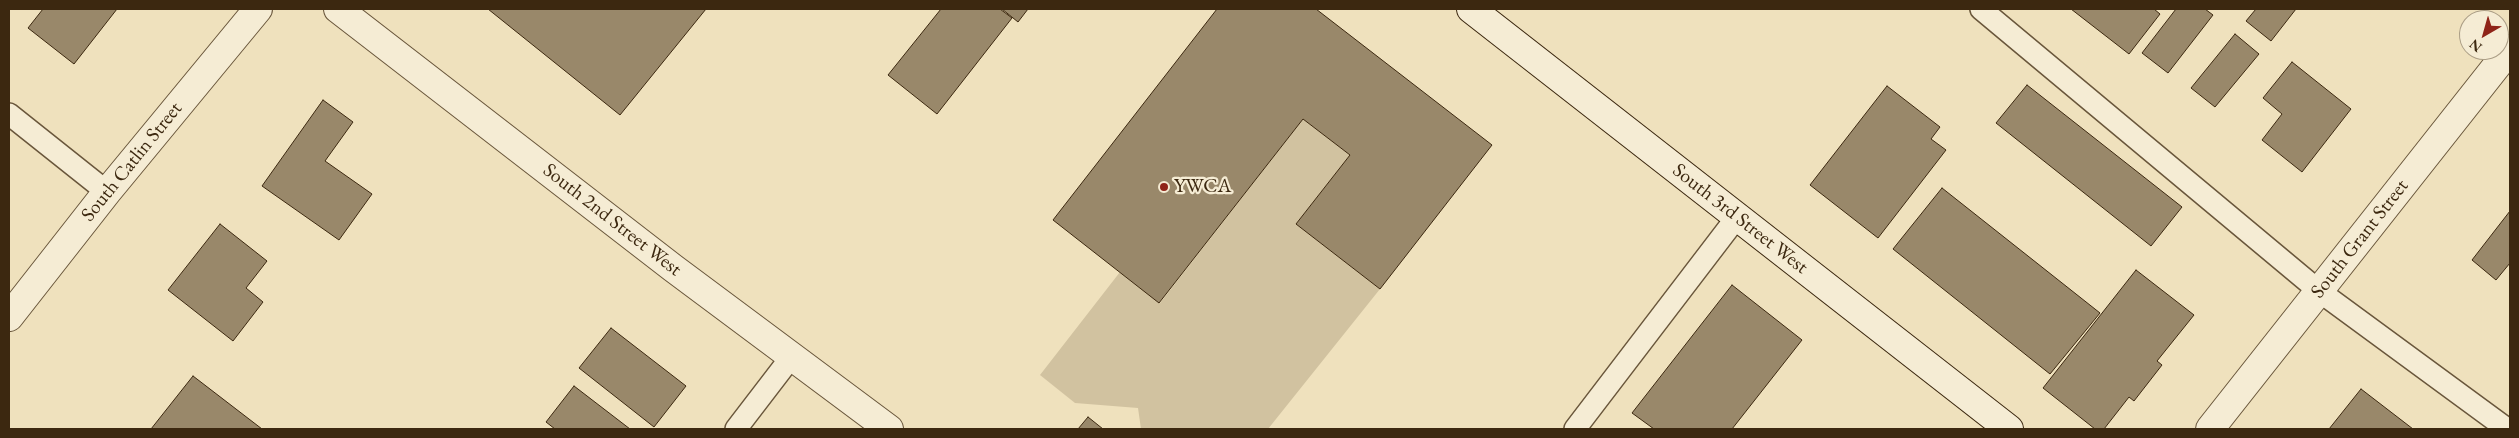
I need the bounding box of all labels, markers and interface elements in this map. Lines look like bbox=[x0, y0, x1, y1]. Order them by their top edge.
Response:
north arrow bbox=[2459, 10, 2509, 60]
text: N bbox=[2465, 35, 2485, 57]
street label: South Catlin Street bbox=[76, 97, 188, 227]
street label: South 2nd Street West bbox=[538, 158, 686, 282]
street label: South 3rd Street West bbox=[1667, 159, 1813, 279]
place label: YWCA bbox=[1174, 175, 1231, 199]
street label: South Grant Street bbox=[2306, 175, 2414, 303]
marker: YWCA bbox=[1158, 181, 1170, 193]

